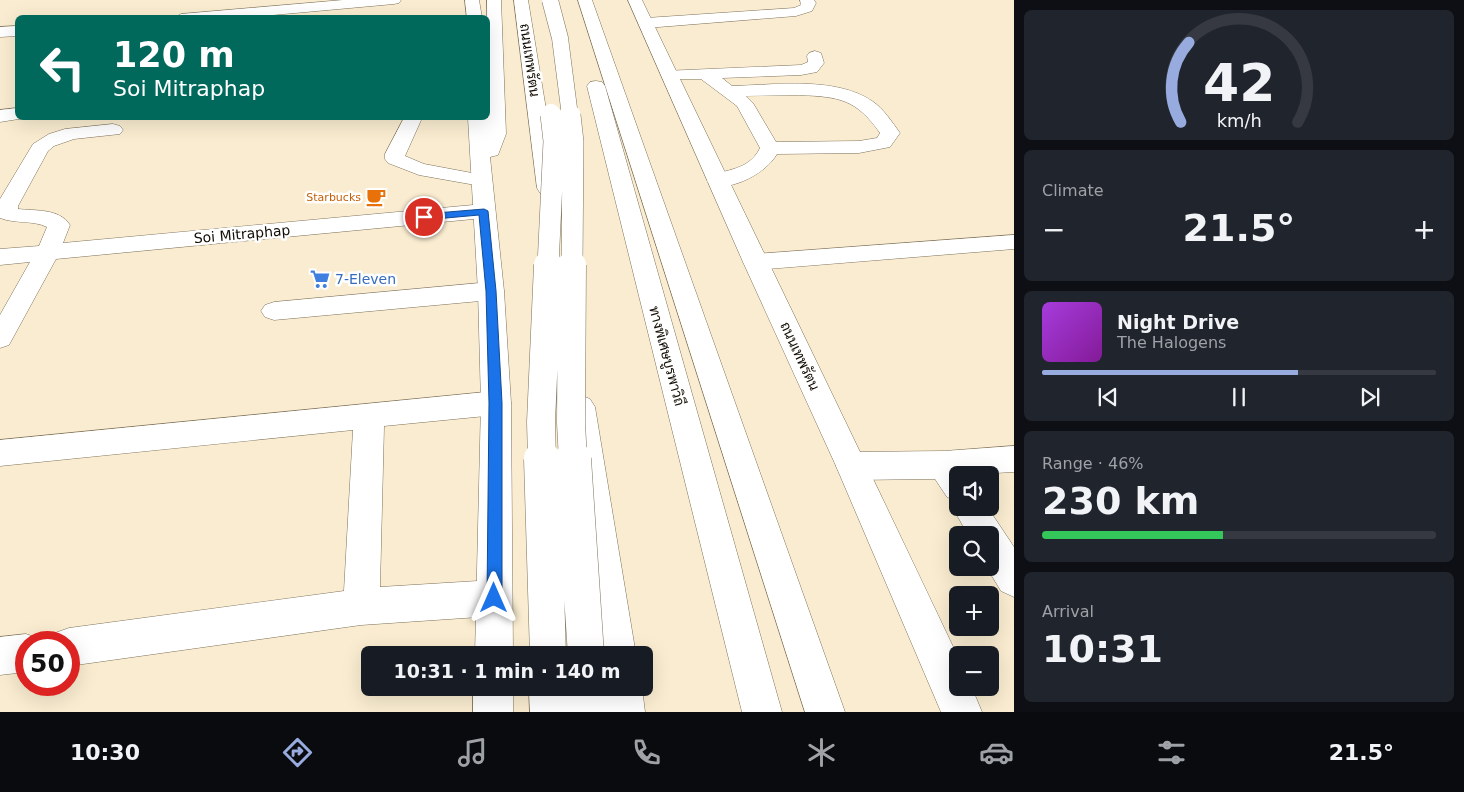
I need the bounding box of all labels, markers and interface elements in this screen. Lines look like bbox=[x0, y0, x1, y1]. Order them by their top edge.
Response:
street label: ถนนเทพรัตน bbox=[517, 22, 543, 98]
icon: left bbox=[30, 35, 95, 100]
text: 120 m bbox=[113, 35, 235, 75]
text: 42 bbox=[1203, 53, 1275, 113]
text: Soi Mitraphap bbox=[113, 76, 265, 101]
text: km/h bbox=[1216, 110, 1262, 131]
text: Climate bbox=[1042, 181, 1104, 200]
cafe icon: Starbucks bbox=[365, 186, 387, 208]
place label: Starbucks bbox=[306, 191, 361, 204]
pin bbox=[403, 196, 445, 238]
icon: arrive bbox=[410, 203, 438, 231]
text: 21.5° bbox=[1183, 206, 1295, 250]
text: − bbox=[1042, 213, 1065, 246]
text: + bbox=[1413, 213, 1436, 246]
street label: Soi Mitraphap bbox=[193, 222, 291, 246]
supermarket icon: 7-Eleven bbox=[309, 268, 331, 290]
place label: 7-Eleven bbox=[335, 271, 396, 287]
street label: ทางพิเศษบูรพาวิถี bbox=[644, 304, 689, 408]
text: Night Drive bbox=[1117, 311, 1239, 333]
street label: ถนนเทพรัตน bbox=[777, 319, 823, 393]
text: The Halogens bbox=[1117, 333, 1226, 352]
icon: previous bbox=[1094, 383, 1122, 411]
icon: pause bbox=[1225, 383, 1253, 411]
icon: next bbox=[1356, 383, 1384, 411]
text: Range · 46% bbox=[1042, 454, 1144, 473]
map controls bbox=[949, 466, 999, 696]
button: sound bbox=[949, 466, 999, 516]
text: 230 km bbox=[1042, 479, 1199, 523]
button: search bbox=[949, 526, 999, 576]
position arrow bbox=[467, 571, 519, 623]
button: + bbox=[949, 586, 999, 636]
text: Arrival bbox=[1042, 602, 1094, 621]
text: 10:31 bbox=[1042, 627, 1163, 671]
speed limit sign: 50 bbox=[15, 631, 80, 696]
button: − bbox=[949, 646, 999, 696]
text: 10:31 · 1 min · 140 m bbox=[393, 660, 621, 682]
icon: directions bbox=[280, 735, 315, 770]
icon: music bbox=[455, 735, 490, 770]
icon: phone bbox=[629, 735, 664, 770]
icon: climate bbox=[804, 735, 839, 770]
icon: car bbox=[979, 735, 1014, 770]
icon: filters bbox=[1154, 735, 1189, 770]
text: 10:30 bbox=[70, 740, 140, 765]
text: 21.5° bbox=[1329, 740, 1394, 765]

